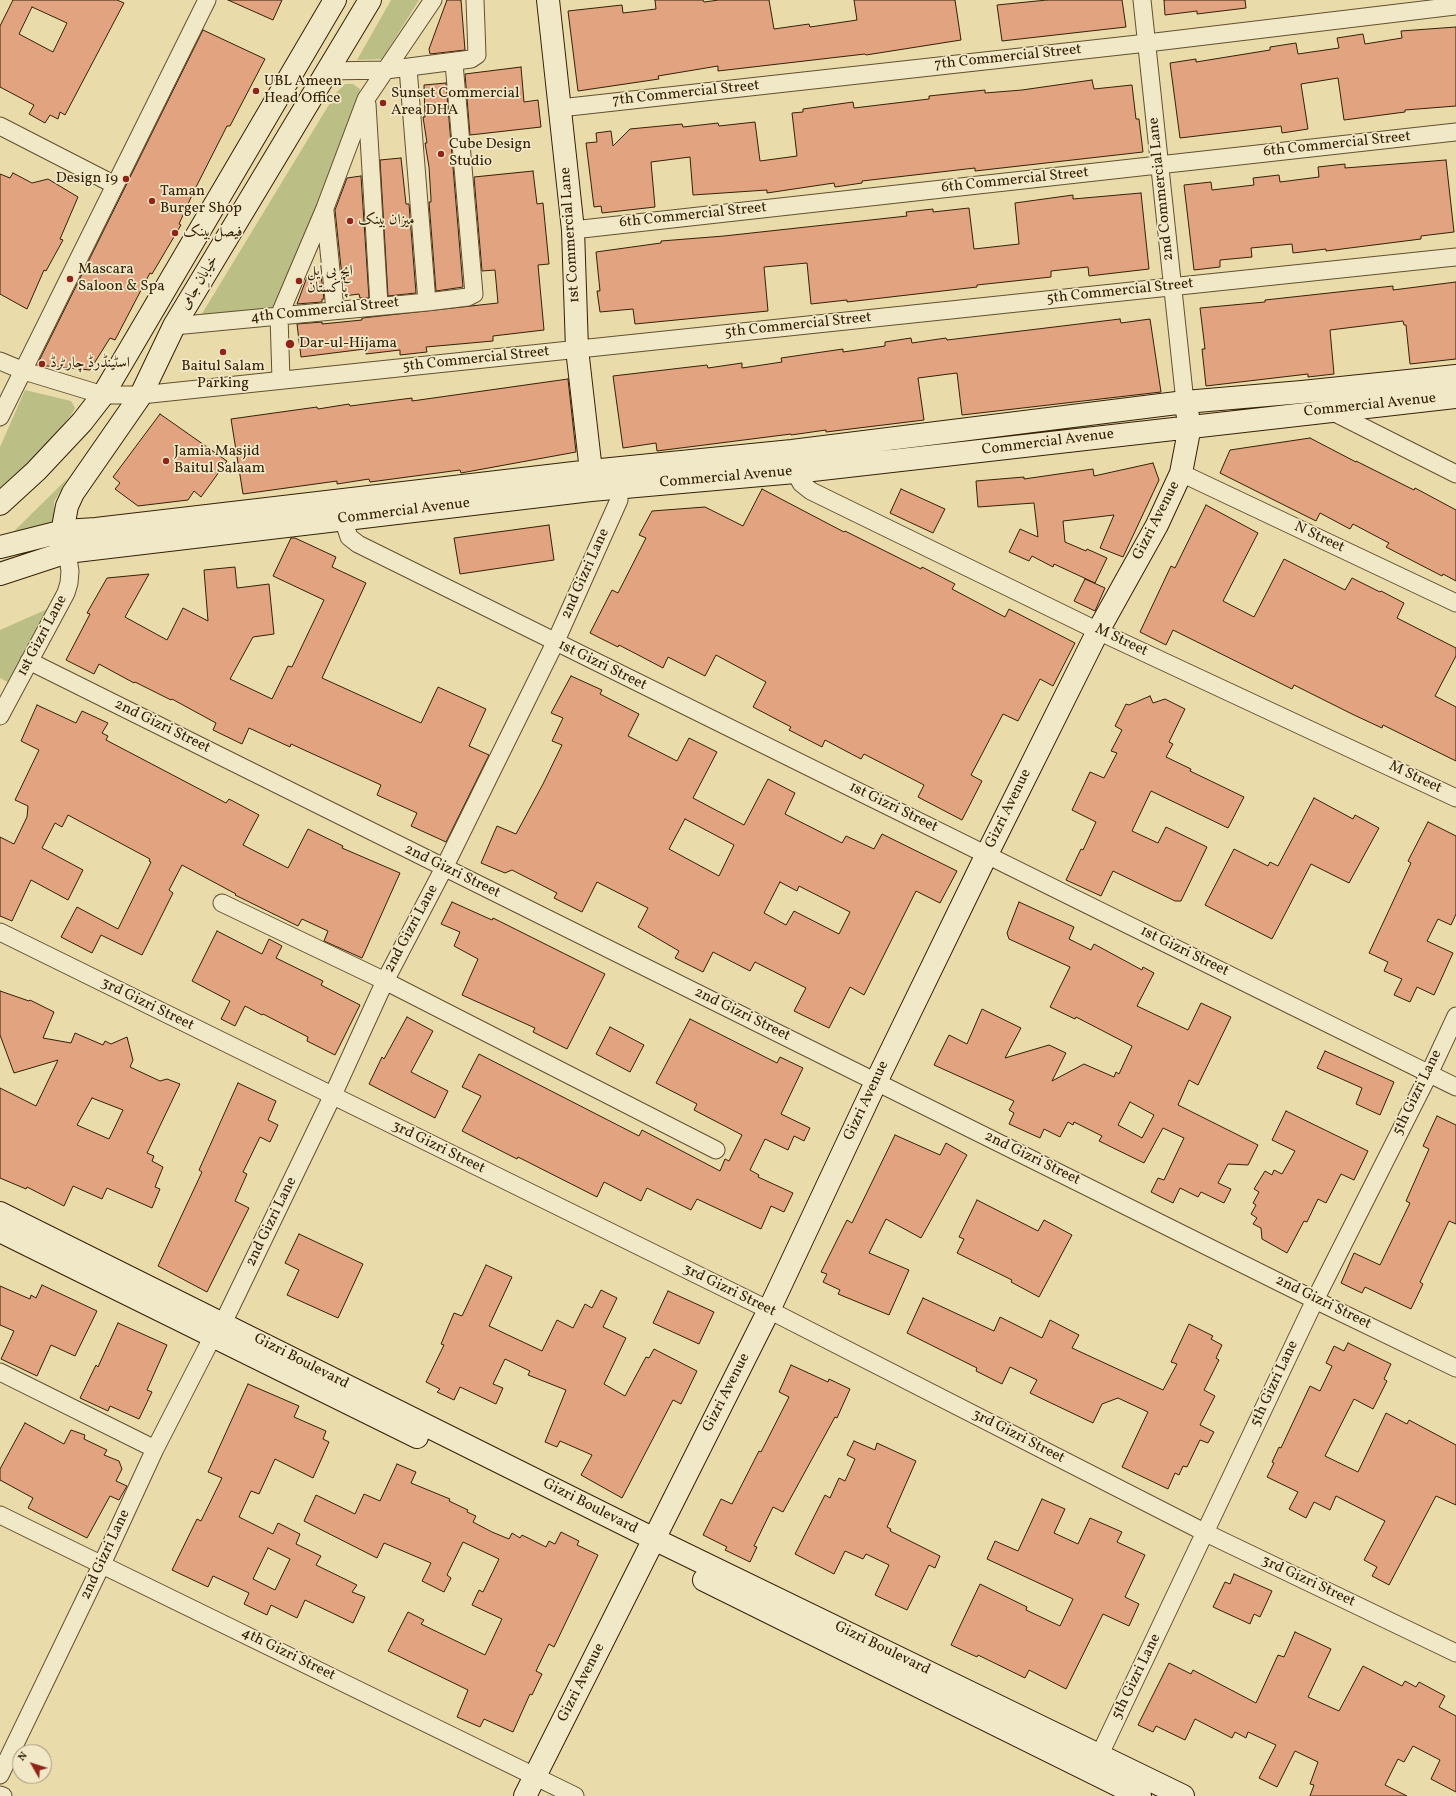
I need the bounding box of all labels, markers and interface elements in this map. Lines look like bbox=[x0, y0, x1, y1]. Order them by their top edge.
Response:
street label: 7th Commercial Street bbox=[934, 41, 1082, 75]
place label: UBL Ameen Head Office bbox=[264, 73, 342, 108]
street label: 7th Commercial Street bbox=[612, 77, 760, 111]
place label: Sunset Commercial Area DHA bbox=[391, 85, 519, 120]
marker: UBL Ameen Head Office bbox=[251, 86, 261, 96]
marker: Sunset Commercial Area DHA bbox=[378, 98, 388, 108]
street label: 2nd Commercial Lane bbox=[1146, 116, 1178, 262]
street label: 6th Commercial Street bbox=[1262, 128, 1412, 162]
place label: Cube Design Studio bbox=[449, 136, 531, 171]
marker: Cube Design Studio bbox=[436, 149, 446, 159]
street label: 6th Commercial Street bbox=[940, 164, 1090, 198]
street label: 1st Commercial Lane bbox=[557, 166, 585, 304]
place label: Design 19 bbox=[56, 170, 118, 188]
marker: Design 19 bbox=[121, 174, 131, 184]
place label: Taman Burger Shop bbox=[160, 183, 242, 218]
marker: Taman Burger Shop bbox=[147, 196, 157, 206]
street label: 6th Commercial Street bbox=[618, 199, 768, 233]
place label: میزان بینک bbox=[358, 212, 415, 230]
marker: میزان بینک bbox=[345, 216, 355, 226]
place label: فیصل بینک bbox=[183, 224, 242, 242]
marker: فیصل بینک bbox=[170, 228, 180, 238]
street label: خیابانِ جامی bbox=[177, 253, 223, 313]
place label: Mascara Saloon & Spa bbox=[78, 261, 165, 296]
place label: ایچ بی ایل پاکستان bbox=[307, 263, 353, 298]
marker: Mascara Saloon & Spa bbox=[65, 274, 75, 284]
street label: 5th Commercial Street bbox=[1046, 275, 1194, 309]
marker: ایچ بی ایل پاکستان bbox=[294, 276, 304, 286]
street label: 4th Commercial Street bbox=[250, 294, 400, 328]
street label: 5th Commercial Street bbox=[724, 309, 872, 343]
place label: Dar-ul-Hijama bbox=[299, 335, 397, 353]
marker: Dar-ul-Hijama bbox=[284, 338, 296, 350]
street label: 5th Commercial Street bbox=[402, 343, 550, 377]
marker: Baitul Salam Parking bbox=[218, 347, 228, 357]
place label: اسٹینڈرڈ چارٹرڈ bbox=[50, 355, 130, 373]
place label: Baitul Salam Parking bbox=[181, 358, 265, 393]
marker: اسٹینڈرڈ چارٹرڈ bbox=[37, 359, 47, 369]
street label: Commercial Avenue bbox=[1303, 390, 1437, 422]
street label: Commercial Avenue bbox=[981, 426, 1115, 460]
place label: Jamia Masjid Baitul Salaam bbox=[174, 443, 265, 478]
marker: Jamia Masjid Baitul Salaam bbox=[161, 456, 171, 466]
street label: Commercial Avenue bbox=[659, 463, 793, 493]
street label: Gizri Avenue bbox=[1129, 479, 1185, 563]
street label: Commercial Avenue bbox=[337, 495, 471, 529]
street label: N Street bbox=[1291, 519, 1347, 557]
street label: 2nd Gizri Lane bbox=[558, 526, 614, 622]
street label: 1st Gizri Lane bbox=[14, 592, 72, 680]
street label: M Street bbox=[1092, 621, 1150, 661]
street label: 1st Gizri Street bbox=[555, 637, 649, 695]
street label: 2nd Gizri Street bbox=[111, 696, 213, 758]
street label: M Street bbox=[1386, 758, 1444, 798]
street label: Gizri Avenue bbox=[982, 766, 1036, 852]
street label: 1st Gizri Street bbox=[846, 779, 940, 837]
street label: 2nd Gizri Street bbox=[401, 841, 503, 903]
street label: 2nd Gizri Lane bbox=[381, 882, 443, 976]
street label: 1st Gizri Street bbox=[1137, 923, 1231, 981]
street label: 3rd Gizri Street bbox=[97, 975, 197, 1035]
street label: 2nd Gizri Street bbox=[691, 984, 793, 1046]
street label: 5th Gizri Lane bbox=[1389, 1047, 1447, 1139]
street label: Gizri Avenue bbox=[841, 1058, 893, 1144]
street label: 3rd Gizri Street bbox=[388, 1118, 488, 1178]
street label: 2nd Gizri Street bbox=[981, 1128, 1083, 1190]
street label: 2nd Gizri Lane bbox=[243, 1174, 301, 1270]
street label: 3rd Gizri Street bbox=[679, 1261, 779, 1321]
street label: 2nd Gizri Street bbox=[1272, 1272, 1374, 1334]
street label: Gizri Boulevard bbox=[251, 1330, 351, 1394]
street label: 5th Gizri Lane bbox=[1247, 1338, 1303, 1430]
street label: Gizri Avenue bbox=[699, 1351, 755, 1435]
street label: 3rd Gizri Street bbox=[969, 1406, 1067, 1468]
street label: Gizri Boulevard bbox=[540, 1475, 640, 1539]
street label: 2nd Gizri Lane bbox=[77, 1507, 135, 1603]
street label: 3rd Gizri Street bbox=[1258, 1552, 1358, 1612]
street label: Gizri Boulevard bbox=[831, 1618, 933, 1680]
street label: 4th Gizri Street bbox=[238, 1624, 338, 1686]
street label: 5th Gizri Lane bbox=[1108, 1631, 1166, 1723]
street label: Gizri Avenue bbox=[554, 1641, 610, 1725]
north arrow bbox=[12, 1744, 52, 1784]
text: N bbox=[15, 1749, 31, 1765]

